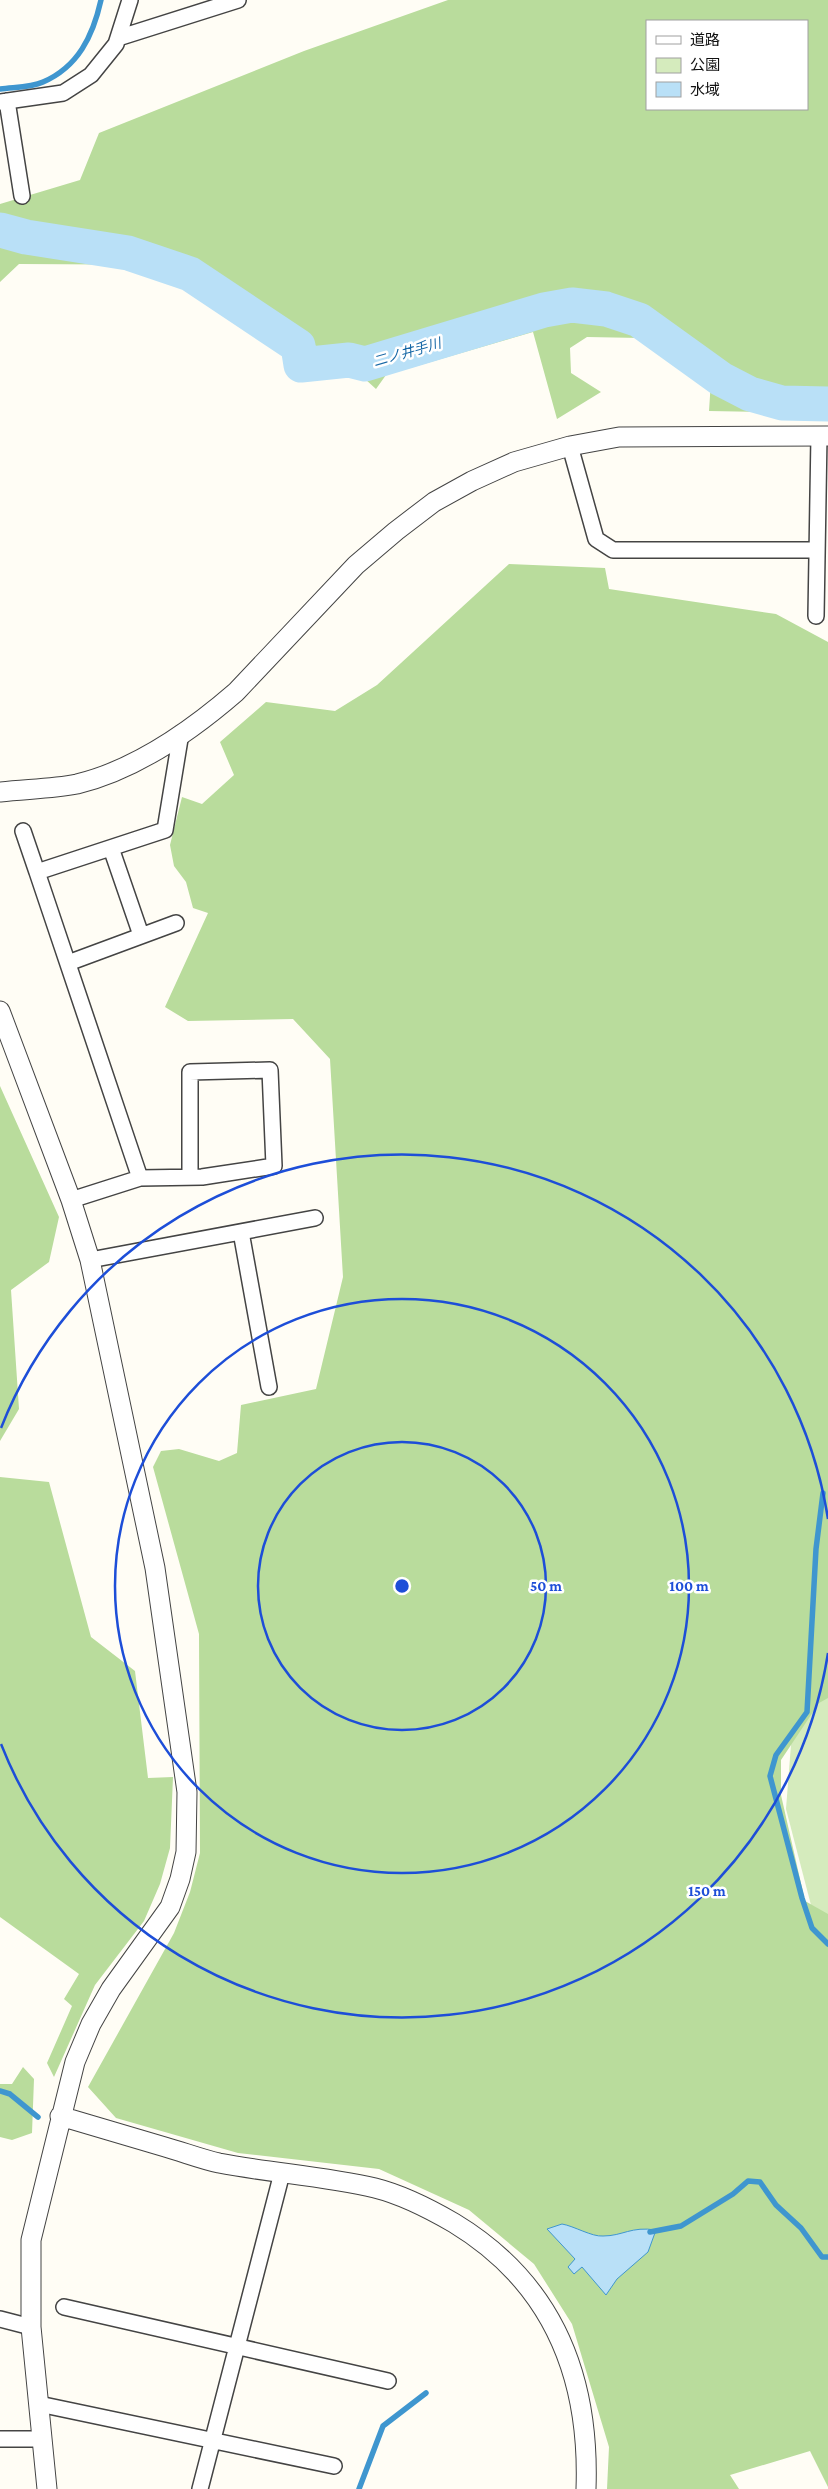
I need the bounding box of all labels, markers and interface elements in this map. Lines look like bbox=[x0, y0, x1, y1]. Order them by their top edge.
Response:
legend bbox=[646, 20, 808, 110]
text: 道路 bbox=[690, 32, 720, 48]
text: 公園 bbox=[690, 57, 720, 73]
text: 水域 bbox=[690, 82, 720, 98]
water label: 二ノ井手川 bbox=[371, 334, 445, 369]
centre of rings bbox=[393, 1577, 411, 1595]
text: 50 m bbox=[530, 1578, 562, 1594]
text: 100 m bbox=[669, 1578, 709, 1594]
text: 150 m bbox=[688, 1883, 726, 1899]

